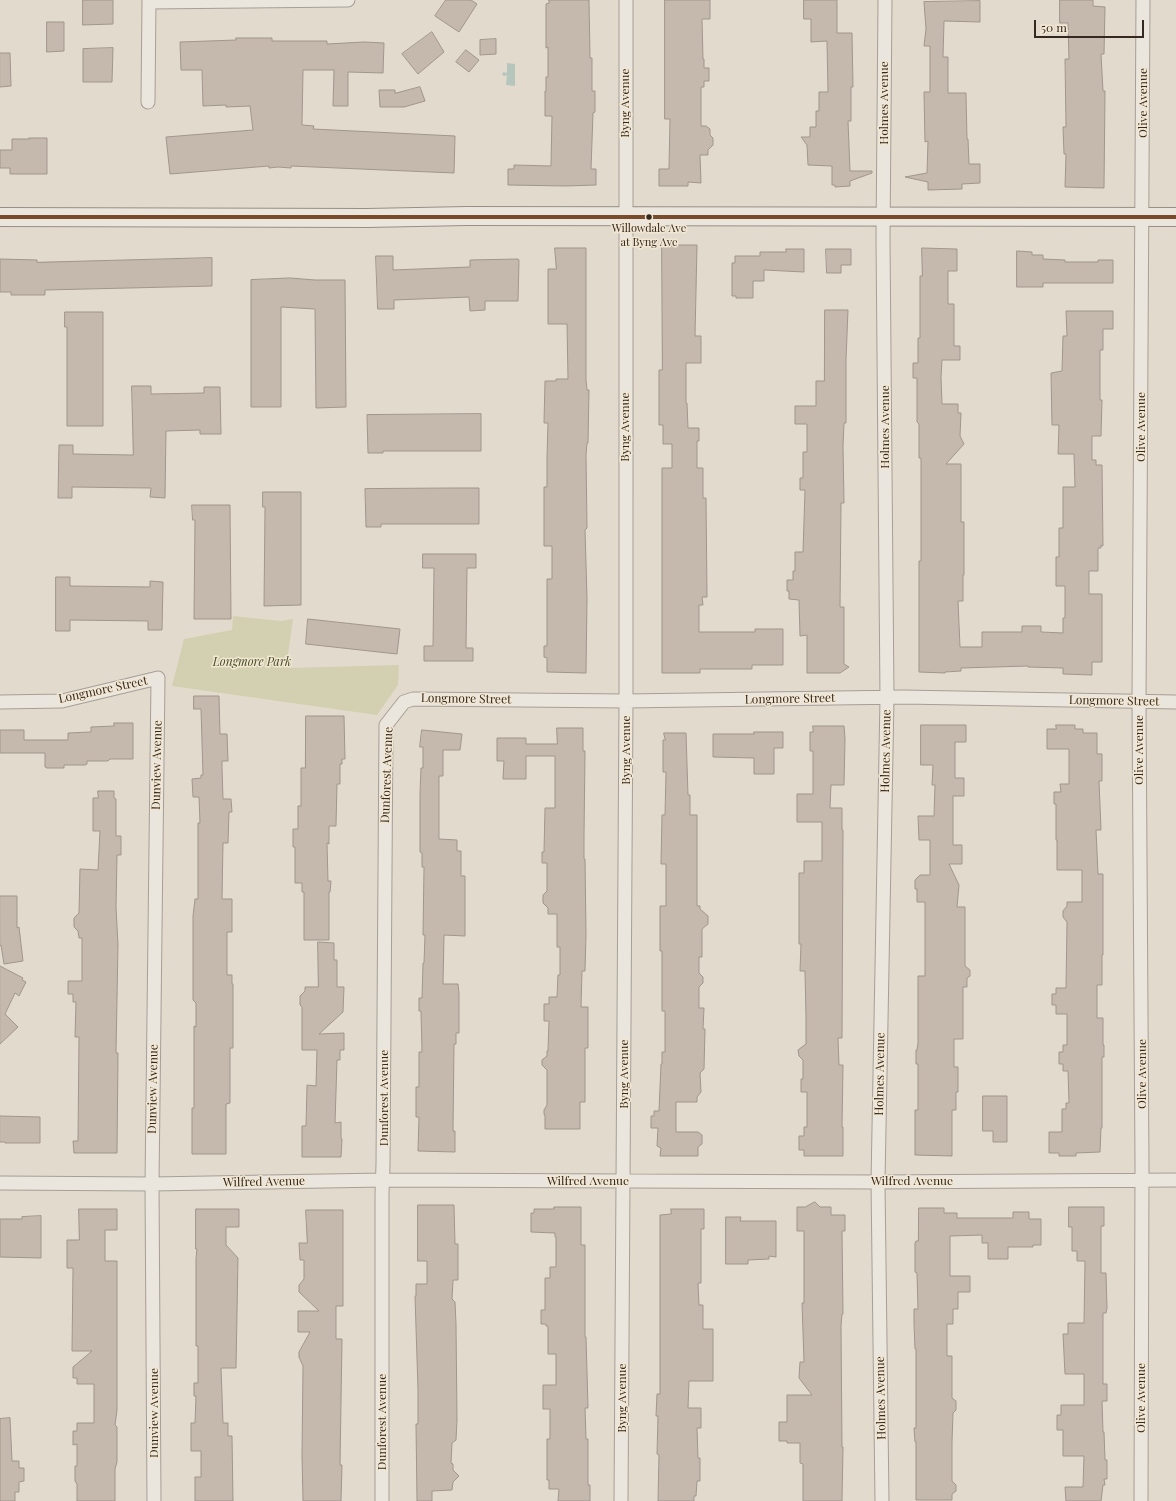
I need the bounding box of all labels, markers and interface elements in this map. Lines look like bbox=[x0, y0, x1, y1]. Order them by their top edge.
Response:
scale bar bbox=[1036, 12, 1146, 38]
text: 50 m bbox=[1041, 19, 1067, 35]
street label: Holmes Avenue bbox=[877, 61, 891, 145]
street label: Byng Avenue bbox=[618, 68, 632, 138]
street label: Olive Avenue bbox=[1136, 68, 1150, 138]
marker: Willowdale Ave at Byng Ave bbox=[644, 212, 654, 222]
place label: Willowdale Ave at Byng Ave bbox=[612, 222, 686, 248]
street label: Holmes Avenue bbox=[878, 385, 892, 469]
street label: Byng Avenue bbox=[618, 392, 632, 462]
street label: Olive Avenue bbox=[1134, 392, 1148, 462]
park label: Longmore Park bbox=[213, 655, 291, 669]
street label: Longmore Street bbox=[57, 674, 149, 706]
street label: Longmore Street bbox=[421, 691, 511, 707]
street label: Longmore Street bbox=[745, 691, 835, 707]
street label: Longmore Street bbox=[1069, 693, 1159, 709]
street label: Holmes Avenue bbox=[878, 709, 894, 793]
street label: Byng Avenue bbox=[619, 715, 633, 785]
street label: Olive Avenue bbox=[1132, 715, 1146, 785]
street label: Dunview Avenue bbox=[149, 720, 165, 810]
street label: Dunforest Avenue bbox=[378, 727, 396, 823]
street label: Holmes Avenue bbox=[872, 1032, 888, 1116]
street label: Byng Avenue bbox=[617, 1039, 631, 1109]
street label: Olive Avenue bbox=[1135, 1039, 1149, 1109]
street label: Dunview Avenue bbox=[145, 1044, 161, 1134]
street label: Dunforest Avenue bbox=[377, 1050, 391, 1146]
street label: Wilfred Avenue bbox=[223, 1174, 305, 1190]
street label: Wilfred Avenue bbox=[547, 1174, 629, 1188]
street label: Wilfred Avenue bbox=[871, 1174, 953, 1188]
street label: Holmes Avenue bbox=[873, 1356, 889, 1440]
street label: Byng Avenue bbox=[615, 1363, 629, 1433]
street label: Olive Avenue bbox=[1134, 1363, 1148, 1433]
street label: Dunview Avenue bbox=[147, 1368, 161, 1458]
street label: Dunforest Avenue bbox=[375, 1374, 389, 1470]

